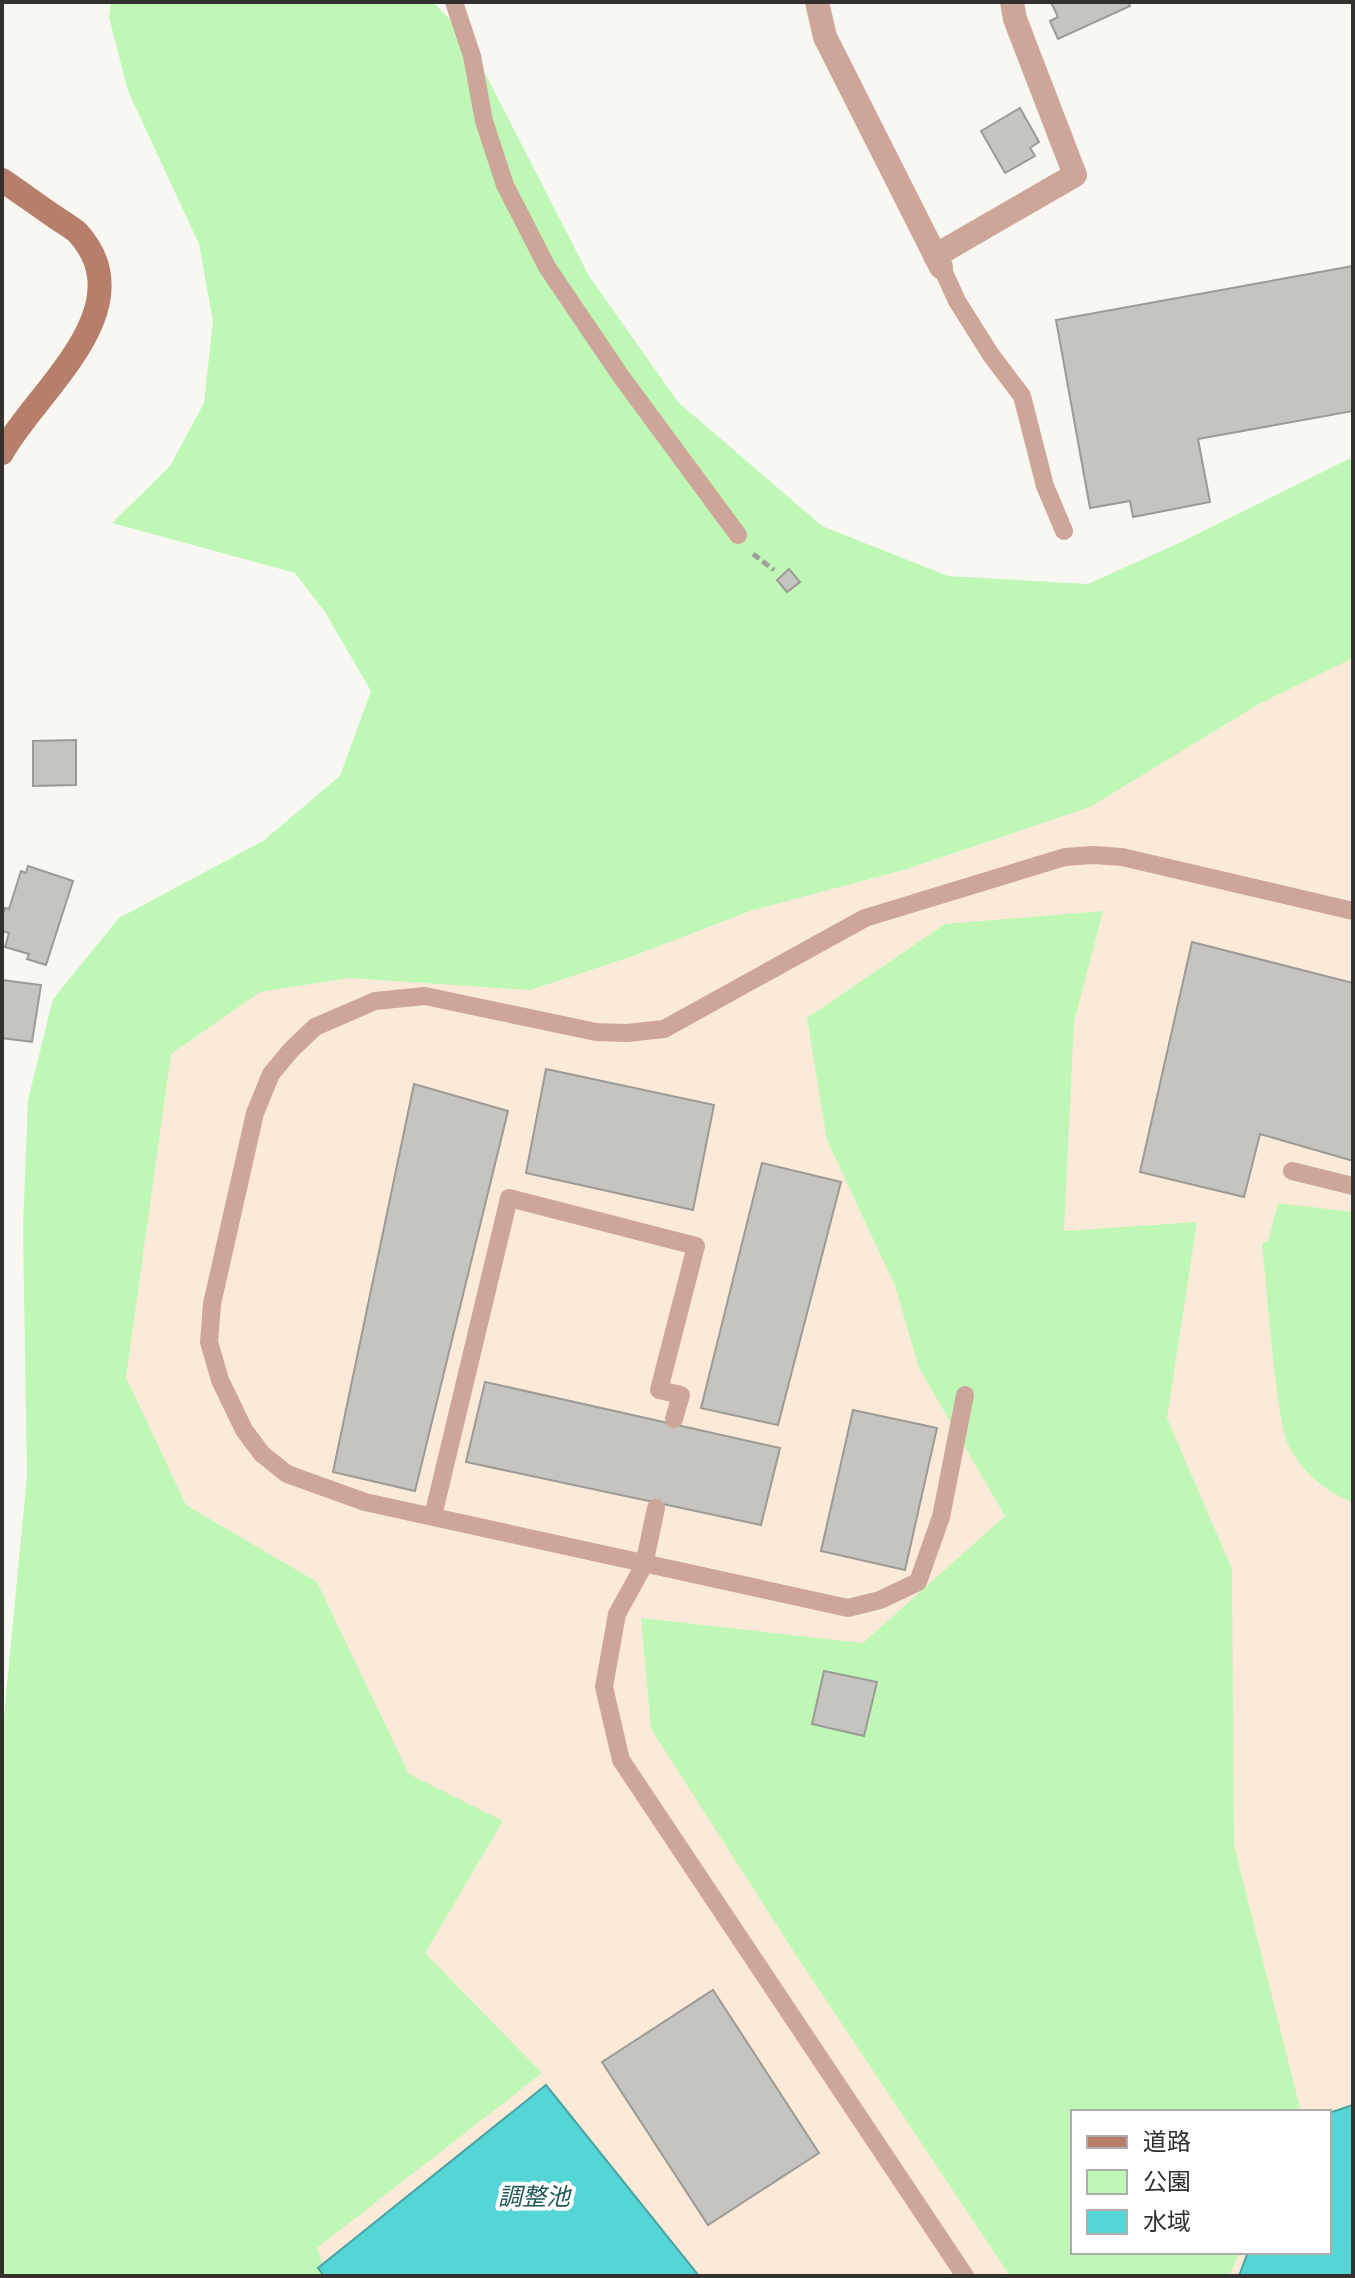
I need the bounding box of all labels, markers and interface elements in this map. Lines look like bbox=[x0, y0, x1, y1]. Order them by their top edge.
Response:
legend bbox=[1071, 2110, 1331, 2254]
text: 道路 bbox=[1143, 2126, 1191, 2156]
text: 公園 bbox=[1143, 2166, 1191, 2196]
water label: 調整池 bbox=[498, 2181, 572, 2211]
text: 水域 bbox=[1143, 2206, 1191, 2236]

